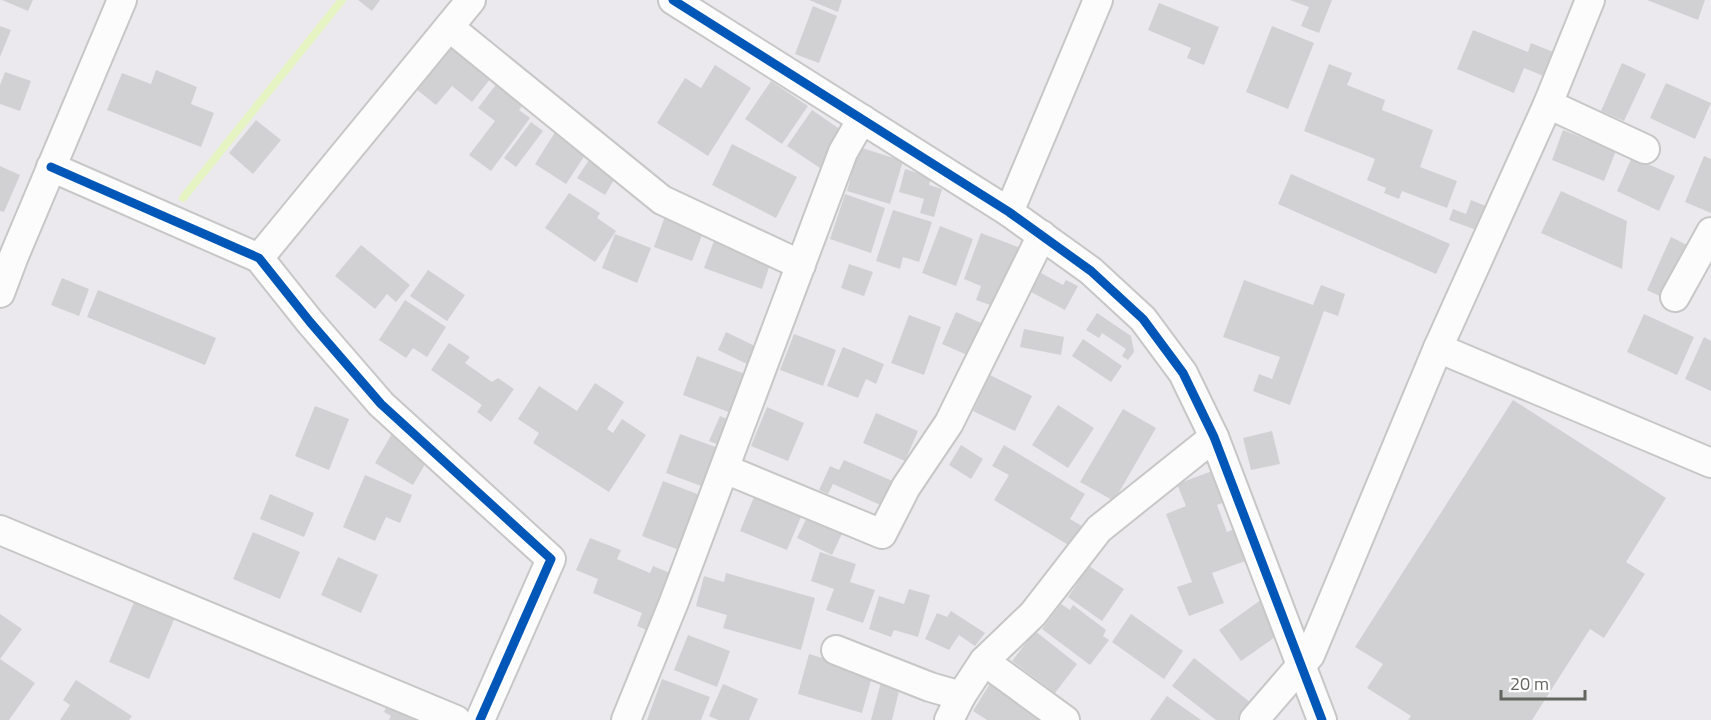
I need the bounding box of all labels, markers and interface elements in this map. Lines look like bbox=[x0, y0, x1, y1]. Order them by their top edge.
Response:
scale bar bbox=[1501, 663, 1585, 701]
text: 20 m bbox=[1510, 670, 1549, 697]

